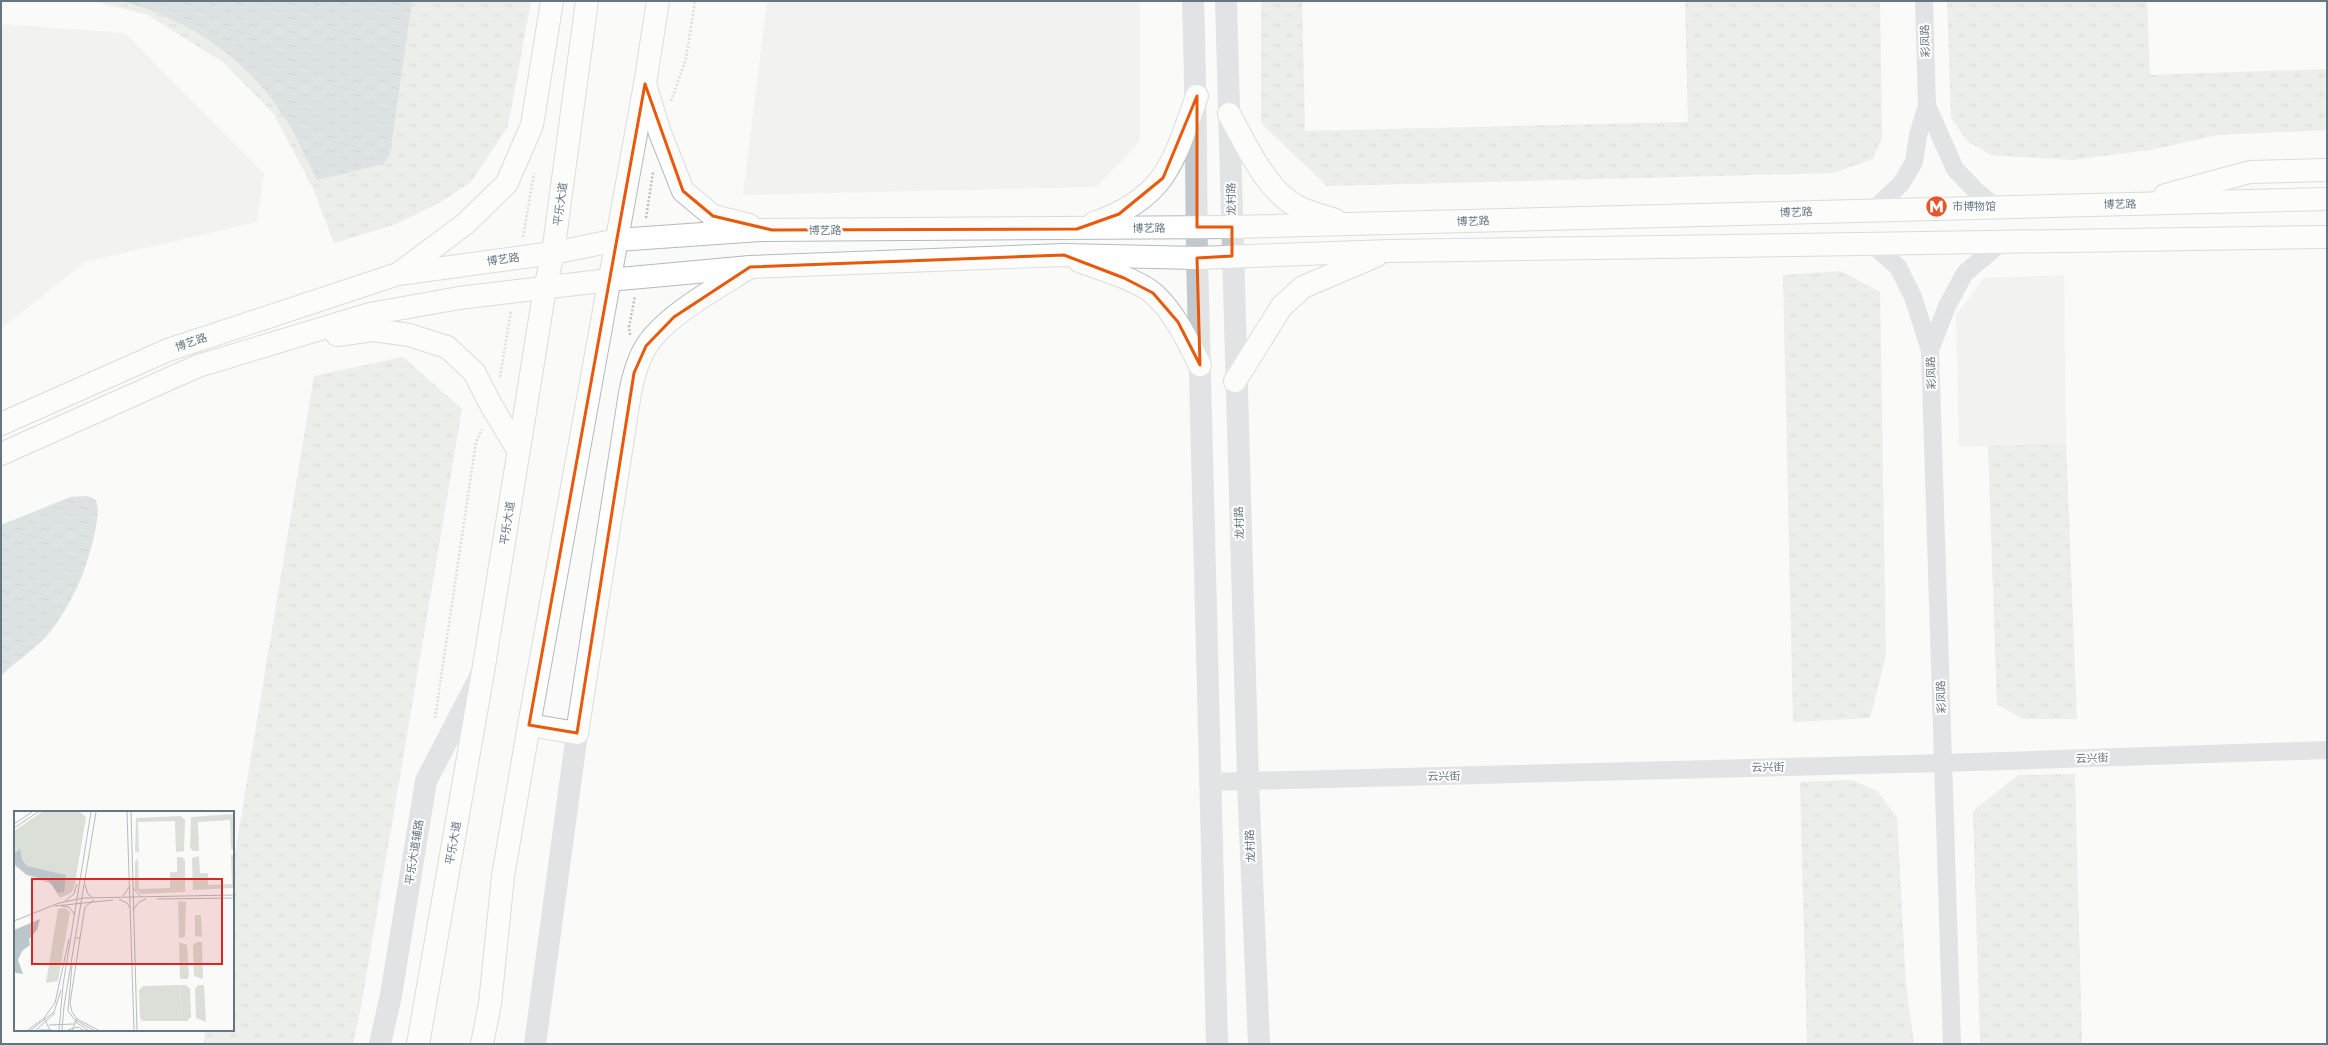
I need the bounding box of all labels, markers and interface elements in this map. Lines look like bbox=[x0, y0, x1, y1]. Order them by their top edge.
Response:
street label: 彩凤路 bbox=[1917, 24, 1933, 58]
street label: 平乐大道 bbox=[550, 181, 570, 227]
street label: 龙村路 bbox=[1224, 182, 1238, 216]
metro station icon: 市博物馆 bbox=[1923, 193, 1949, 219]
street label: 博艺路 bbox=[2103, 197, 2137, 211]
place label: 市博物馆 bbox=[1952, 199, 1996, 213]
street label: 博艺路 bbox=[1779, 204, 1813, 220]
street label: 博艺路 bbox=[1456, 213, 1490, 229]
street label: 博艺路 bbox=[1132, 221, 1166, 235]
street label: 博艺路 bbox=[809, 223, 842, 237]
street label: 博艺路 bbox=[486, 250, 520, 268]
street label: 博艺路 bbox=[173, 330, 209, 354]
street label: 彩凤路 bbox=[1923, 356, 1939, 390]
street label: 平乐大道 bbox=[497, 500, 517, 546]
street label: 龙村路 bbox=[1231, 506, 1247, 540]
street label: 彩凤路 bbox=[1933, 680, 1949, 714]
street label: 云兴街 bbox=[2075, 750, 2109, 766]
street label: 云兴街 bbox=[1751, 760, 1785, 774]
street label: 云兴街 bbox=[1427, 769, 1461, 783]
inset map bbox=[14, 811, 234, 1031]
street label: 平乐大道辅路 bbox=[402, 818, 426, 886]
street label: 平乐大道 bbox=[442, 820, 464, 866]
street label: 龙村路 bbox=[1242, 829, 1258, 863]

